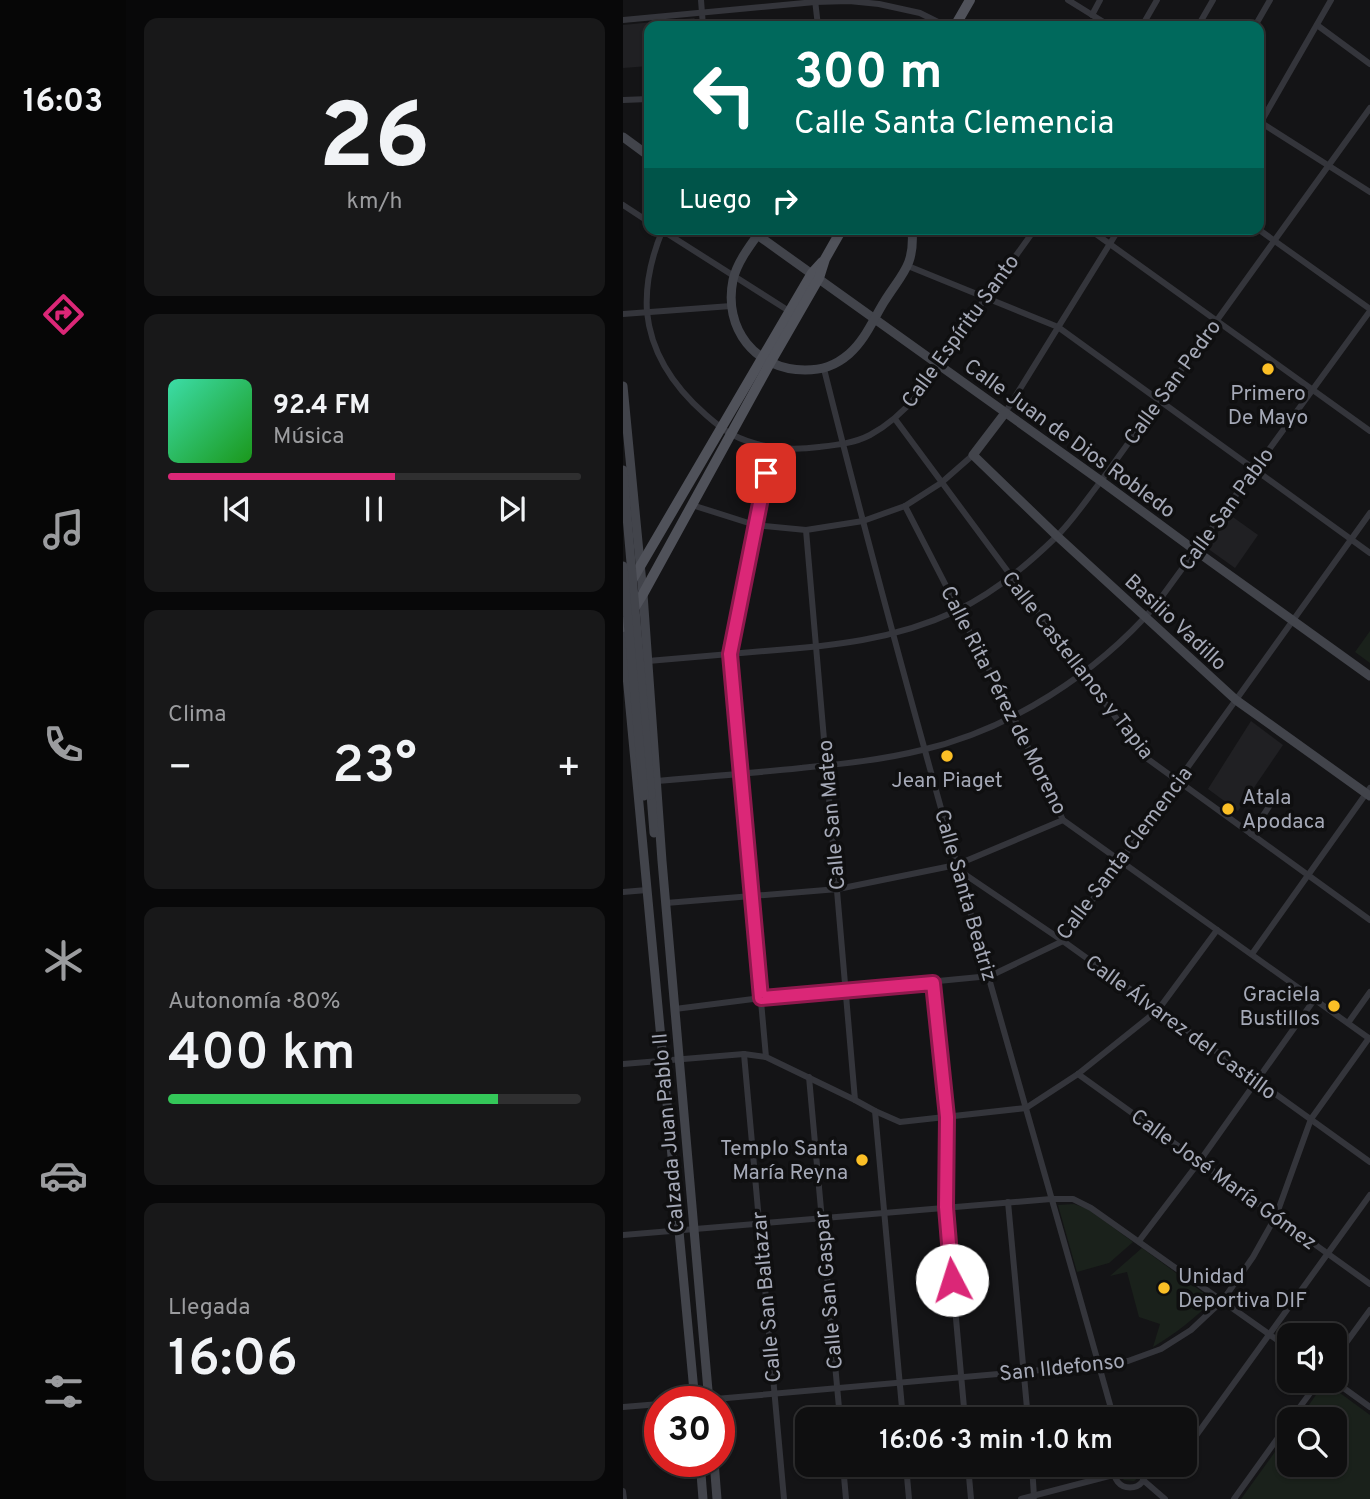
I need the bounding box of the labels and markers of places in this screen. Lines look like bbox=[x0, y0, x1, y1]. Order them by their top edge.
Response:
marker: Primero De Mayo bbox=[1260, 361, 1276, 377]
place label: Primero De Mayo bbox=[1228, 381, 1308, 432]
pin bbox=[736, 443, 796, 503]
marker: Jean Piaget bbox=[939, 748, 955, 764]
place label: Jean Piaget bbox=[891, 768, 1003, 795]
place label: Atala Apodaca bbox=[1242, 785, 1325, 836]
marker: Atala Apodaca bbox=[1220, 801, 1236, 817]
place label: Graciela Bustillos bbox=[1240, 982, 1320, 1033]
marker: Graciela Bustillos bbox=[1326, 998, 1342, 1014]
place label: Templo Santa María Reyna bbox=[720, 1136, 848, 1187]
marker: Templo Santa María Reyna bbox=[854, 1152, 870, 1168]
place label: Unidad Deportiva DIF bbox=[1178, 1264, 1307, 1315]
marker: Unidad Deportiva DIF bbox=[1156, 1280, 1172, 1296]

